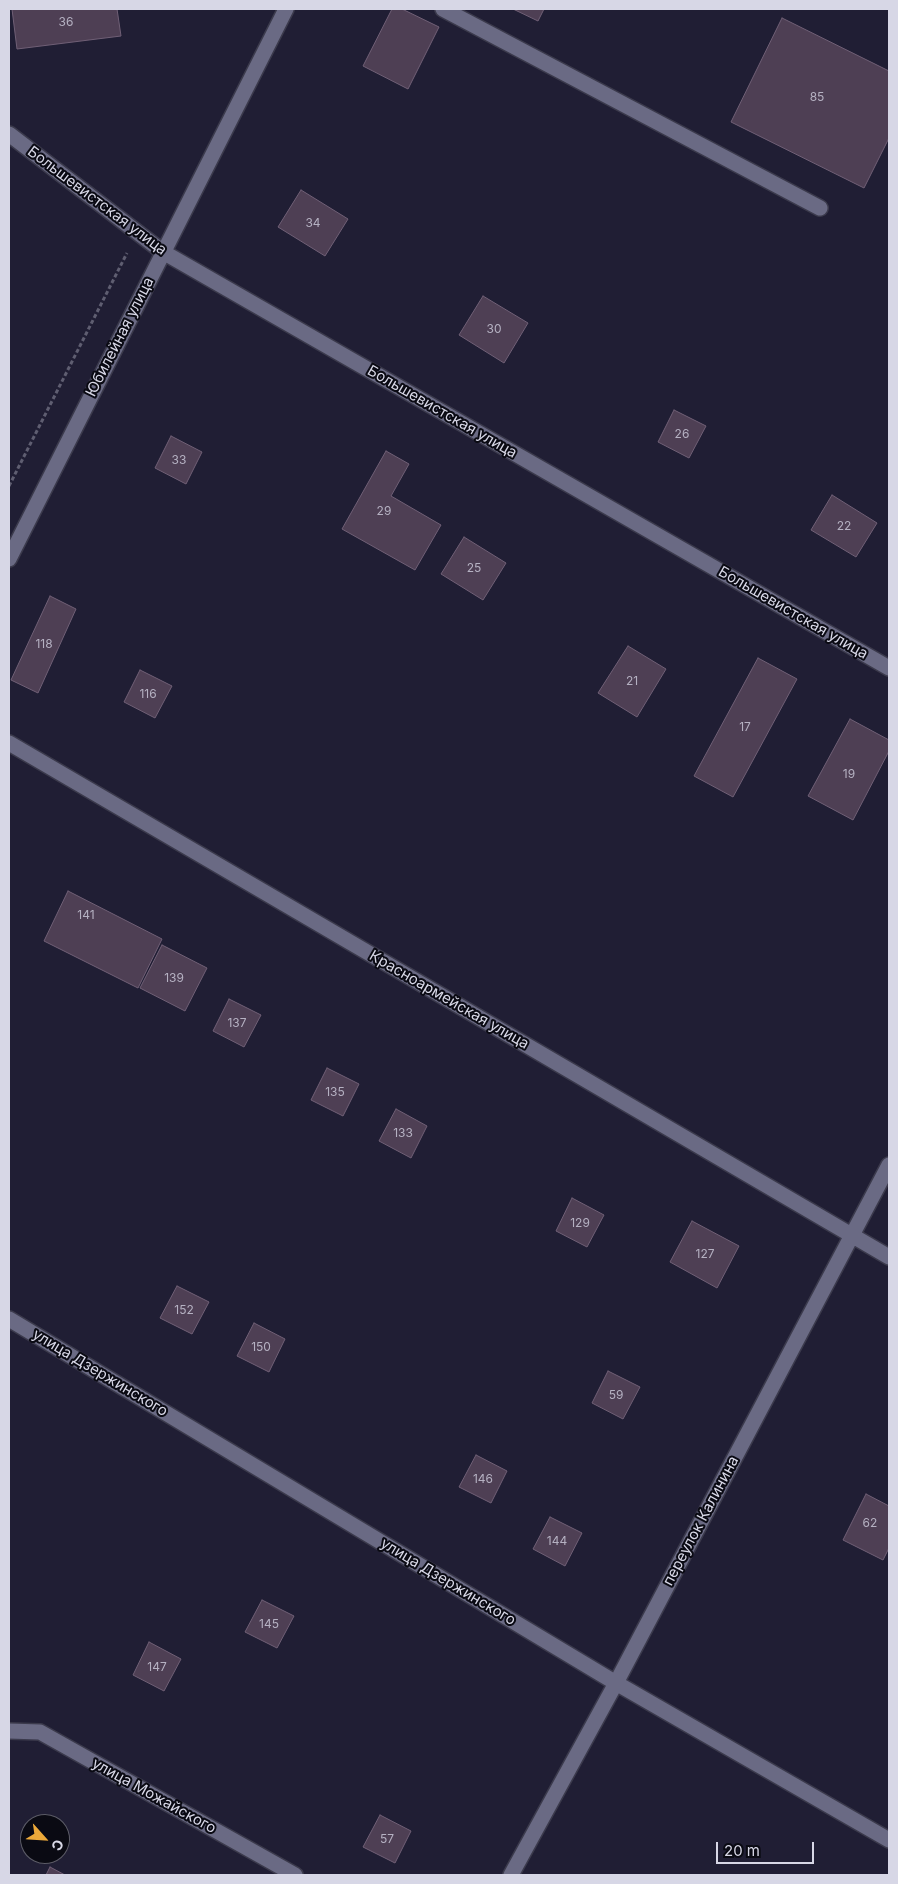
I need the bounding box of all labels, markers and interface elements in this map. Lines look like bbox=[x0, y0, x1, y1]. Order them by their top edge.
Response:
house number: 36 bbox=[59, 15, 73, 29]
house number: 85 bbox=[810, 90, 824, 104]
street label: Большевистская улица bbox=[24, 143, 170, 259]
house number: 34 bbox=[305, 216, 321, 230]
street label: Юбилейная улица bbox=[82, 274, 158, 400]
house number: 30 bbox=[487, 322, 501, 336]
street label: Большевистская улица bbox=[364, 362, 520, 462]
house number: 26 bbox=[675, 427, 689, 441]
house number: 33 bbox=[172, 453, 186, 467]
house number: 29 bbox=[377, 504, 391, 518]
house number: 22 bbox=[837, 519, 851, 533]
house number: 25 bbox=[467, 561, 481, 575]
street label: Большевистская улица bbox=[715, 563, 871, 663]
house number: 118 bbox=[35, 637, 53, 651]
house number: 21 bbox=[626, 674, 638, 688]
house number: 116 bbox=[139, 687, 157, 701]
house number: 17 bbox=[739, 720, 751, 734]
house number: 19 bbox=[843, 767, 855, 781]
house number: 141 bbox=[77, 908, 95, 922]
street label: Красноармейская улица bbox=[366, 947, 532, 1053]
house number: 139 bbox=[164, 971, 184, 985]
house number: 137 bbox=[227, 1016, 247, 1030]
house number: 135 bbox=[325, 1085, 345, 1099]
house number: 133 bbox=[393, 1126, 413, 1140]
house number: 129 bbox=[570, 1216, 590, 1230]
house number: 127 bbox=[696, 1247, 714, 1261]
house number: 152 bbox=[174, 1303, 194, 1317]
street label: улица Дзержинского bbox=[29, 1325, 171, 1421]
house number: 150 bbox=[251, 1340, 271, 1354]
house number: 59 bbox=[609, 1388, 623, 1402]
street label: переулок Калинина bbox=[659, 1453, 743, 1589]
house number: 146 bbox=[473, 1472, 493, 1486]
house number: 62 bbox=[863, 1516, 877, 1530]
street label: улица Дзержинского bbox=[377, 1534, 519, 1630]
house number: 144 bbox=[547, 1534, 567, 1548]
house number: 145 bbox=[259, 1617, 279, 1631]
house number: 147 bbox=[147, 1660, 167, 1674]
street label: улица Можайского bbox=[89, 1754, 219, 1838]
north arrow bbox=[20, 1814, 70, 1864]
house number: 57 bbox=[380, 1832, 394, 1846]
scale bar bbox=[718, 1832, 816, 1864]
text: С bbox=[48, 1837, 68, 1854]
text: 20 m bbox=[724, 1841, 760, 1860]

